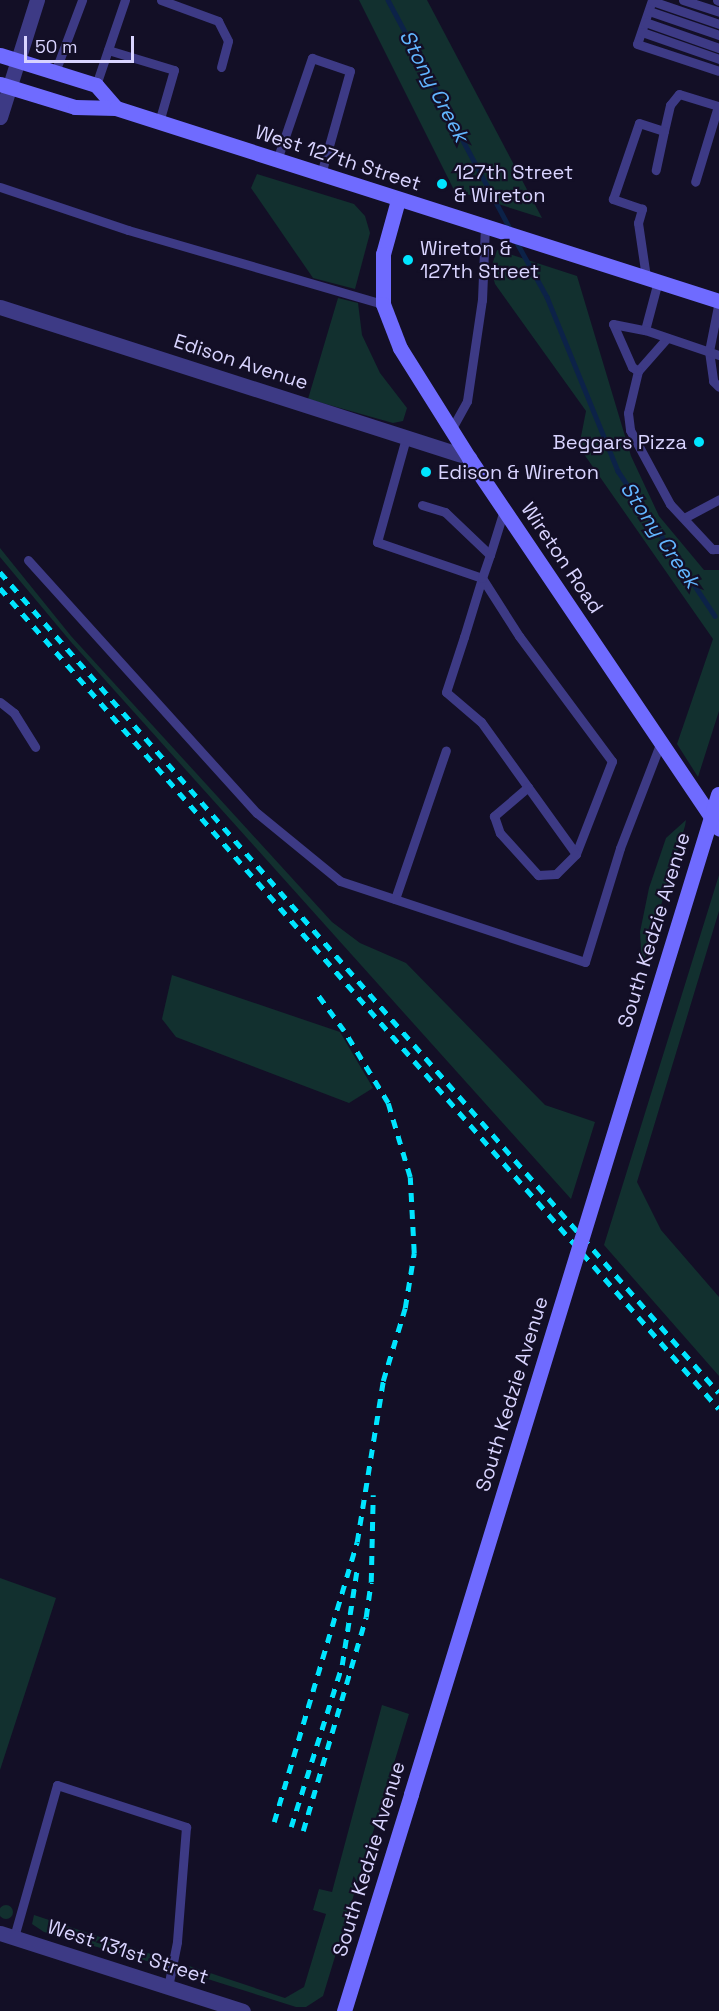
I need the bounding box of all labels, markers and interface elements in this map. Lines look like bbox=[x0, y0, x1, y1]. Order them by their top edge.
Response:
scale bar bbox=[27, 24, 136, 62]
water label: Stony Creek bbox=[394, 26, 474, 146]
text: 50 m bbox=[35, 35, 77, 58]
street label: West 127th Street bbox=[252, 120, 424, 196]
place label: 127th Street & Wireton bbox=[454, 160, 573, 207]
marker: 127th Street & Wireton bbox=[435, 177, 449, 191]
place label: Wireton & 127th Street bbox=[420, 237, 539, 284]
marker: Wireton & 127th Street bbox=[401, 253, 415, 267]
street label: Edison Avenue bbox=[171, 329, 311, 395]
place label: Beggars Pizza bbox=[553, 430, 687, 454]
marker: Beggars Pizza bbox=[692, 435, 706, 449]
place label: Edison & Wireton bbox=[438, 460, 599, 484]
marker: Edison & Wireton bbox=[419, 465, 433, 479]
water label: Stony Creek bbox=[615, 477, 705, 593]
street label: Wireton Road bbox=[516, 498, 608, 618]
street label: South Kedzie Avenue bbox=[613, 829, 695, 1031]
street label: South Kedzie Avenue bbox=[471, 1293, 553, 1495]
street label: South Kedzie Avenue bbox=[328, 1758, 410, 1960]
street label: West 131st Street bbox=[44, 1915, 212, 1989]

